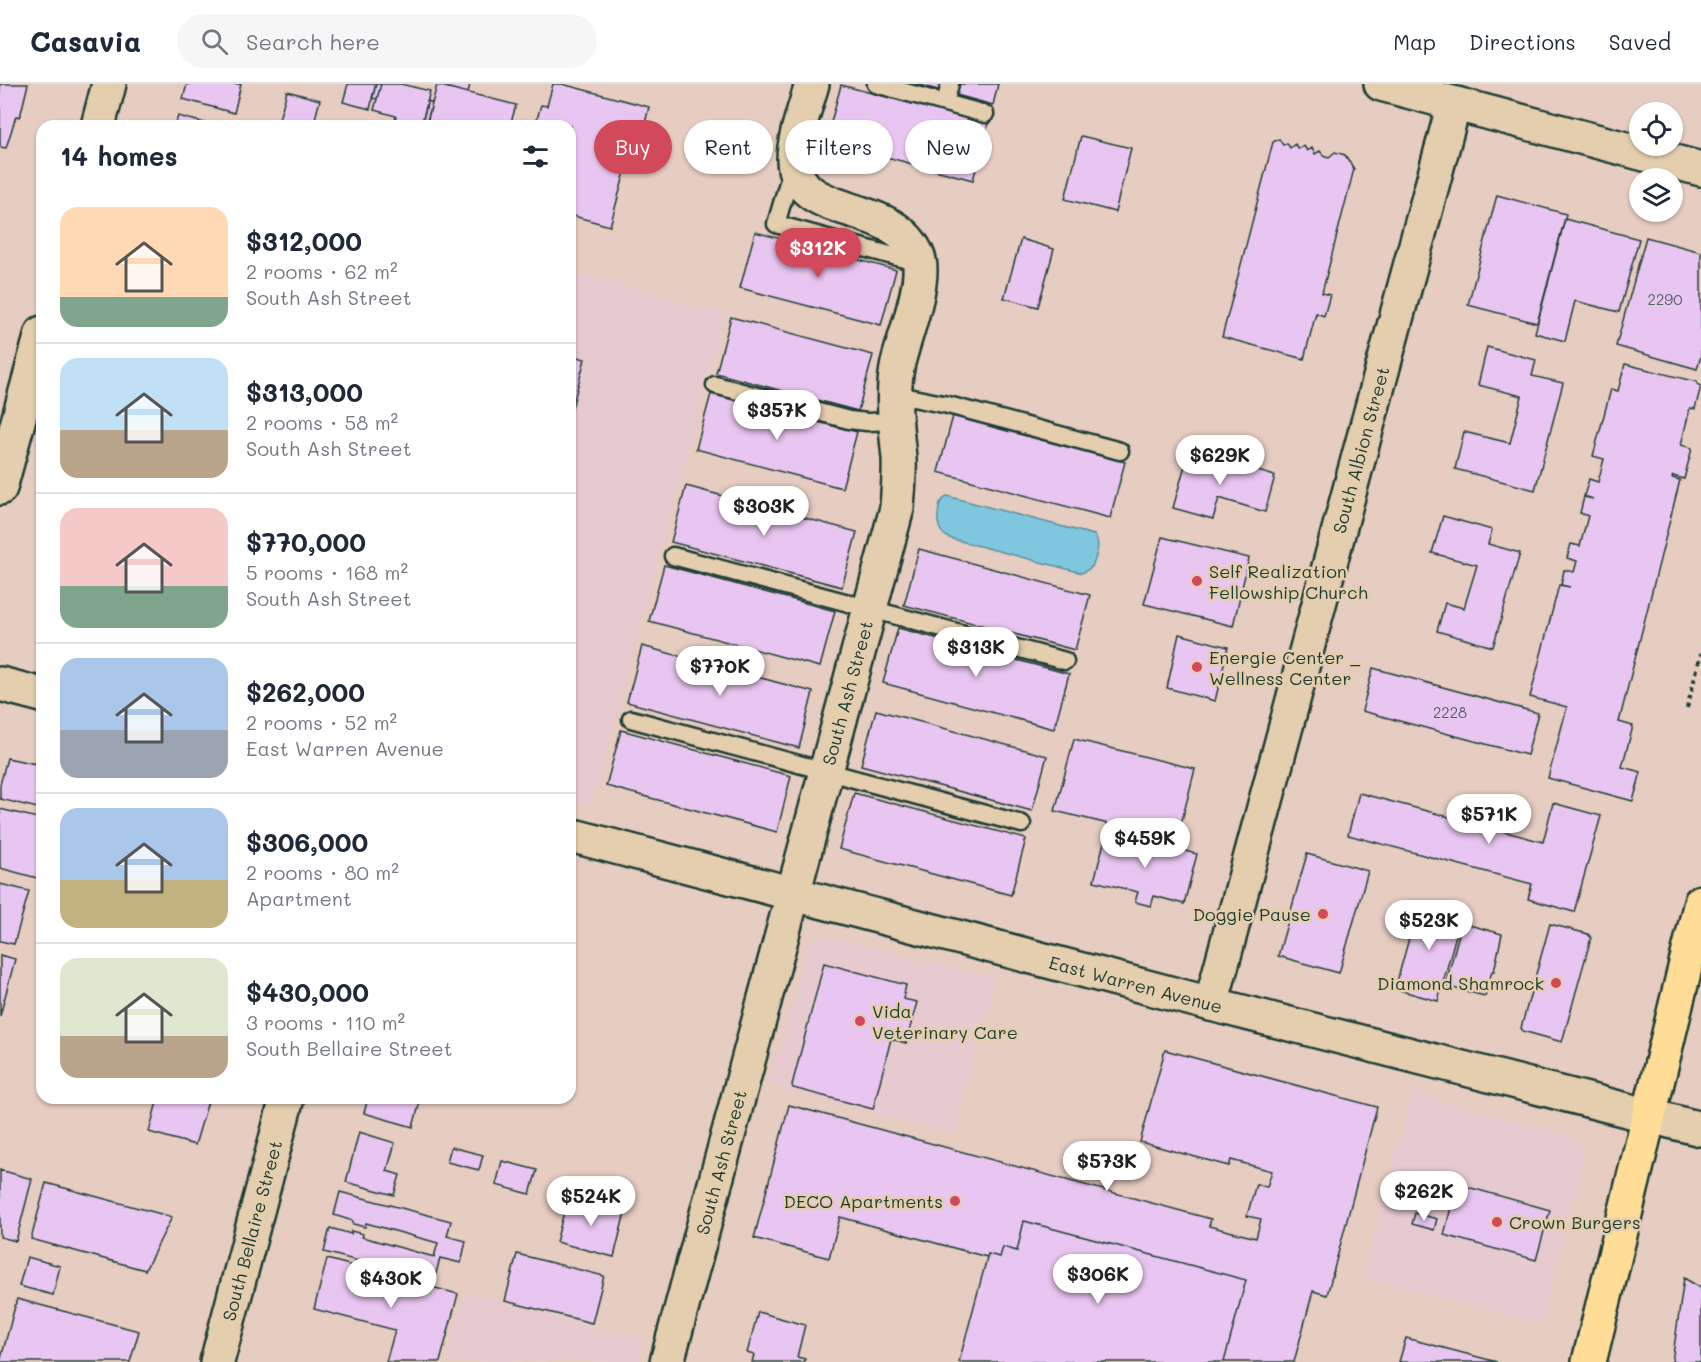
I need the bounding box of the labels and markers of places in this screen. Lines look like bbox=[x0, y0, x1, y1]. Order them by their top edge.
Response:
pin: $312K bbox=[776, 228, 860, 279]
pin: $357K bbox=[735, 390, 819, 441]
pin: $629K bbox=[1178, 435, 1262, 486]
pin: $303K bbox=[722, 486, 806, 537]
place label: Self Realization Fellowship Church bbox=[1209, 559, 1368, 604]
marker: Self Realization Fellowship Church bbox=[1190, 574, 1204, 588]
pin: $313K bbox=[934, 627, 1018, 678]
place label: Energie Center _ Wellness Center bbox=[1209, 645, 1361, 690]
pin: $770K bbox=[678, 646, 762, 697]
marker: Energie Center _ Wellness Center bbox=[1190, 660, 1204, 674]
pin: $571K bbox=[1447, 794, 1531, 845]
pin: $459K bbox=[1103, 818, 1187, 869]
pin: $523K bbox=[1387, 900, 1471, 951]
place label: Doggie Pause bbox=[1193, 902, 1311, 926]
marker: Doggie Pause bbox=[1316, 907, 1330, 921]
place label: Diamond Shamrock bbox=[1377, 971, 1544, 995]
marker: Diamond Shamrock bbox=[1549, 976, 1563, 990]
place label: Vida Veterinary Care bbox=[872, 999, 1018, 1044]
marker: Vida Veterinary Care bbox=[853, 1014, 867, 1028]
pin: $573K bbox=[1065, 1141, 1149, 1192]
pin: $262K bbox=[1382, 1171, 1466, 1222]
pin: $524K bbox=[549, 1176, 633, 1227]
place label: DECO Apartments bbox=[784, 1189, 943, 1213]
marker: DECO Apartments bbox=[948, 1194, 962, 1208]
place label: Crown Burgers bbox=[1509, 1210, 1641, 1234]
marker: Crown Burgers bbox=[1490, 1215, 1504, 1229]
pin: $306K bbox=[1056, 1254, 1140, 1305]
pin: $430K bbox=[349, 1258, 433, 1309]

